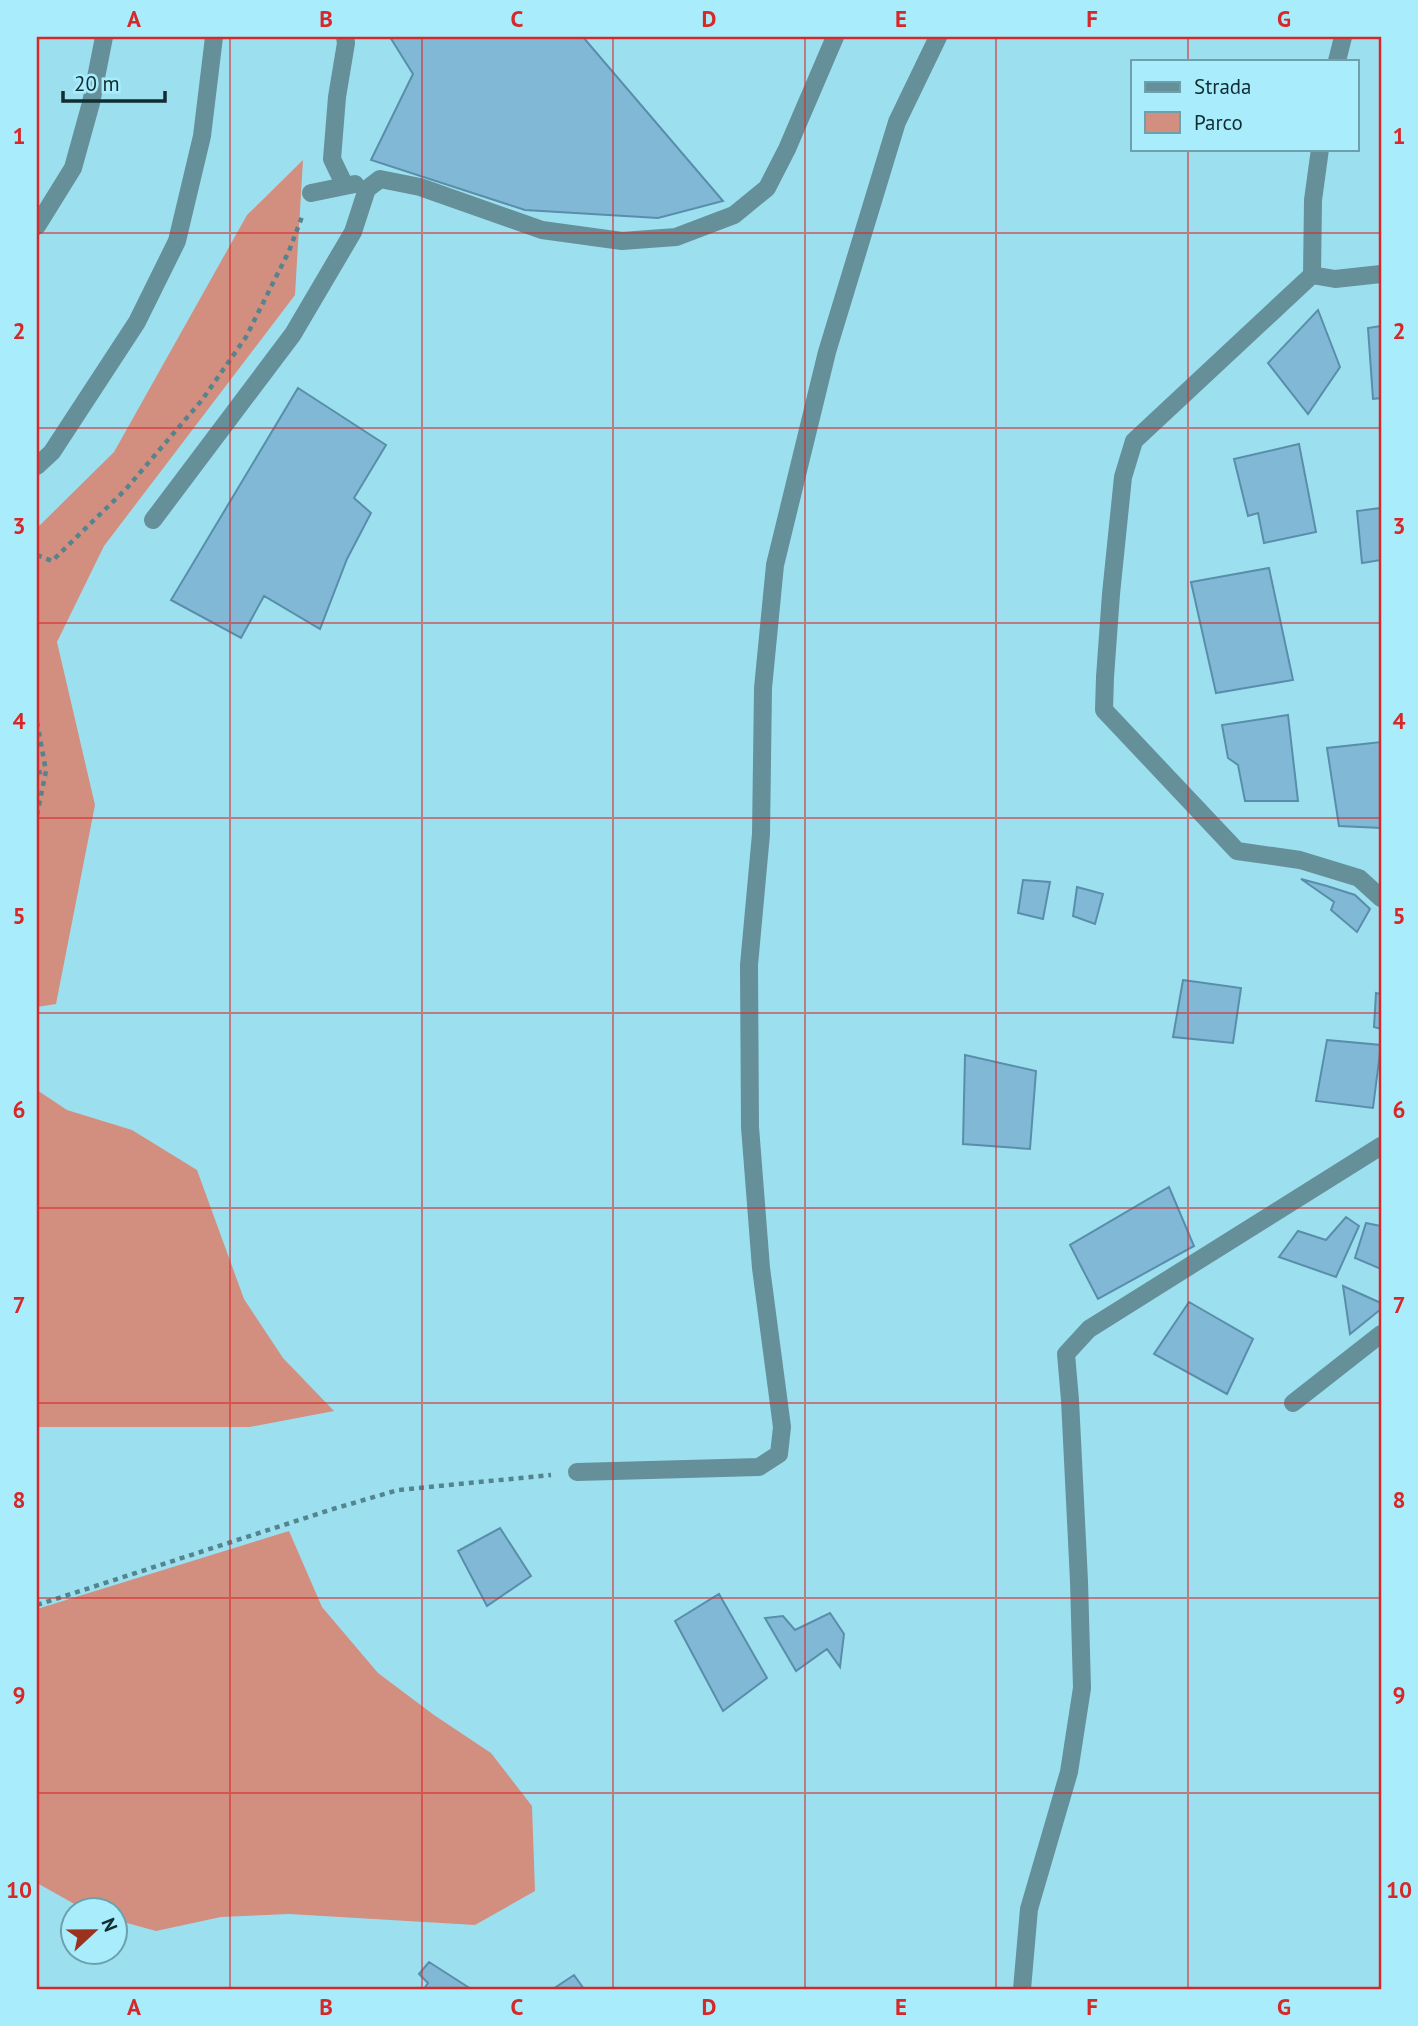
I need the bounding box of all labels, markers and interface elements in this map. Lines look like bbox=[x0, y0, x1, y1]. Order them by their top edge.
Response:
text: A bbox=[127, 4, 141, 33]
text: B bbox=[319, 4, 333, 33]
text: C bbox=[511, 4, 524, 33]
text: D bbox=[702, 4, 716, 33]
text: E bbox=[895, 4, 907, 33]
text: F bbox=[1086, 4, 1098, 33]
text: G bbox=[1277, 4, 1291, 33]
scale bar bbox=[63, 60, 164, 104]
legend bbox=[1131, 60, 1358, 150]
text: 20 m bbox=[74, 70, 120, 97]
text: Strada bbox=[1194, 73, 1252, 100]
text: Parco bbox=[1194, 109, 1243, 136]
text: 1 bbox=[12, 121, 26, 150]
text: 1 bbox=[1392, 121, 1406, 150]
text: 2 bbox=[12, 316, 26, 345]
text: 2 bbox=[1392, 316, 1406, 345]
text: 3 bbox=[12, 511, 26, 540]
text: 3 bbox=[1392, 511, 1406, 540]
text: 4 bbox=[12, 706, 26, 735]
text: 4 bbox=[1392, 706, 1406, 735]
text: 5 bbox=[12, 901, 26, 930]
text: 5 bbox=[1392, 901, 1406, 930]
text: 6 bbox=[12, 1095, 26, 1124]
text: 6 bbox=[1392, 1095, 1406, 1124]
text: 7 bbox=[12, 1290, 26, 1319]
text: 7 bbox=[1392, 1290, 1406, 1319]
text: 8 bbox=[12, 1485, 26, 1514]
text: 8 bbox=[1392, 1485, 1406, 1514]
text: 9 bbox=[12, 1680, 26, 1709]
text: 9 bbox=[1392, 1680, 1406, 1709]
text: 10 bbox=[6, 1875, 32, 1904]
text: 10 bbox=[1386, 1875, 1412, 1904]
north arrow bbox=[60, 1896, 130, 1966]
text: N bbox=[96, 1914, 123, 1935]
text: A bbox=[127, 1992, 141, 2021]
text: B bbox=[319, 1992, 333, 2021]
text: C bbox=[511, 1992, 524, 2021]
text: D bbox=[702, 1992, 716, 2021]
text: E bbox=[895, 1992, 907, 2021]
text: F bbox=[1086, 1992, 1098, 2021]
text: G bbox=[1277, 1992, 1291, 2021]

